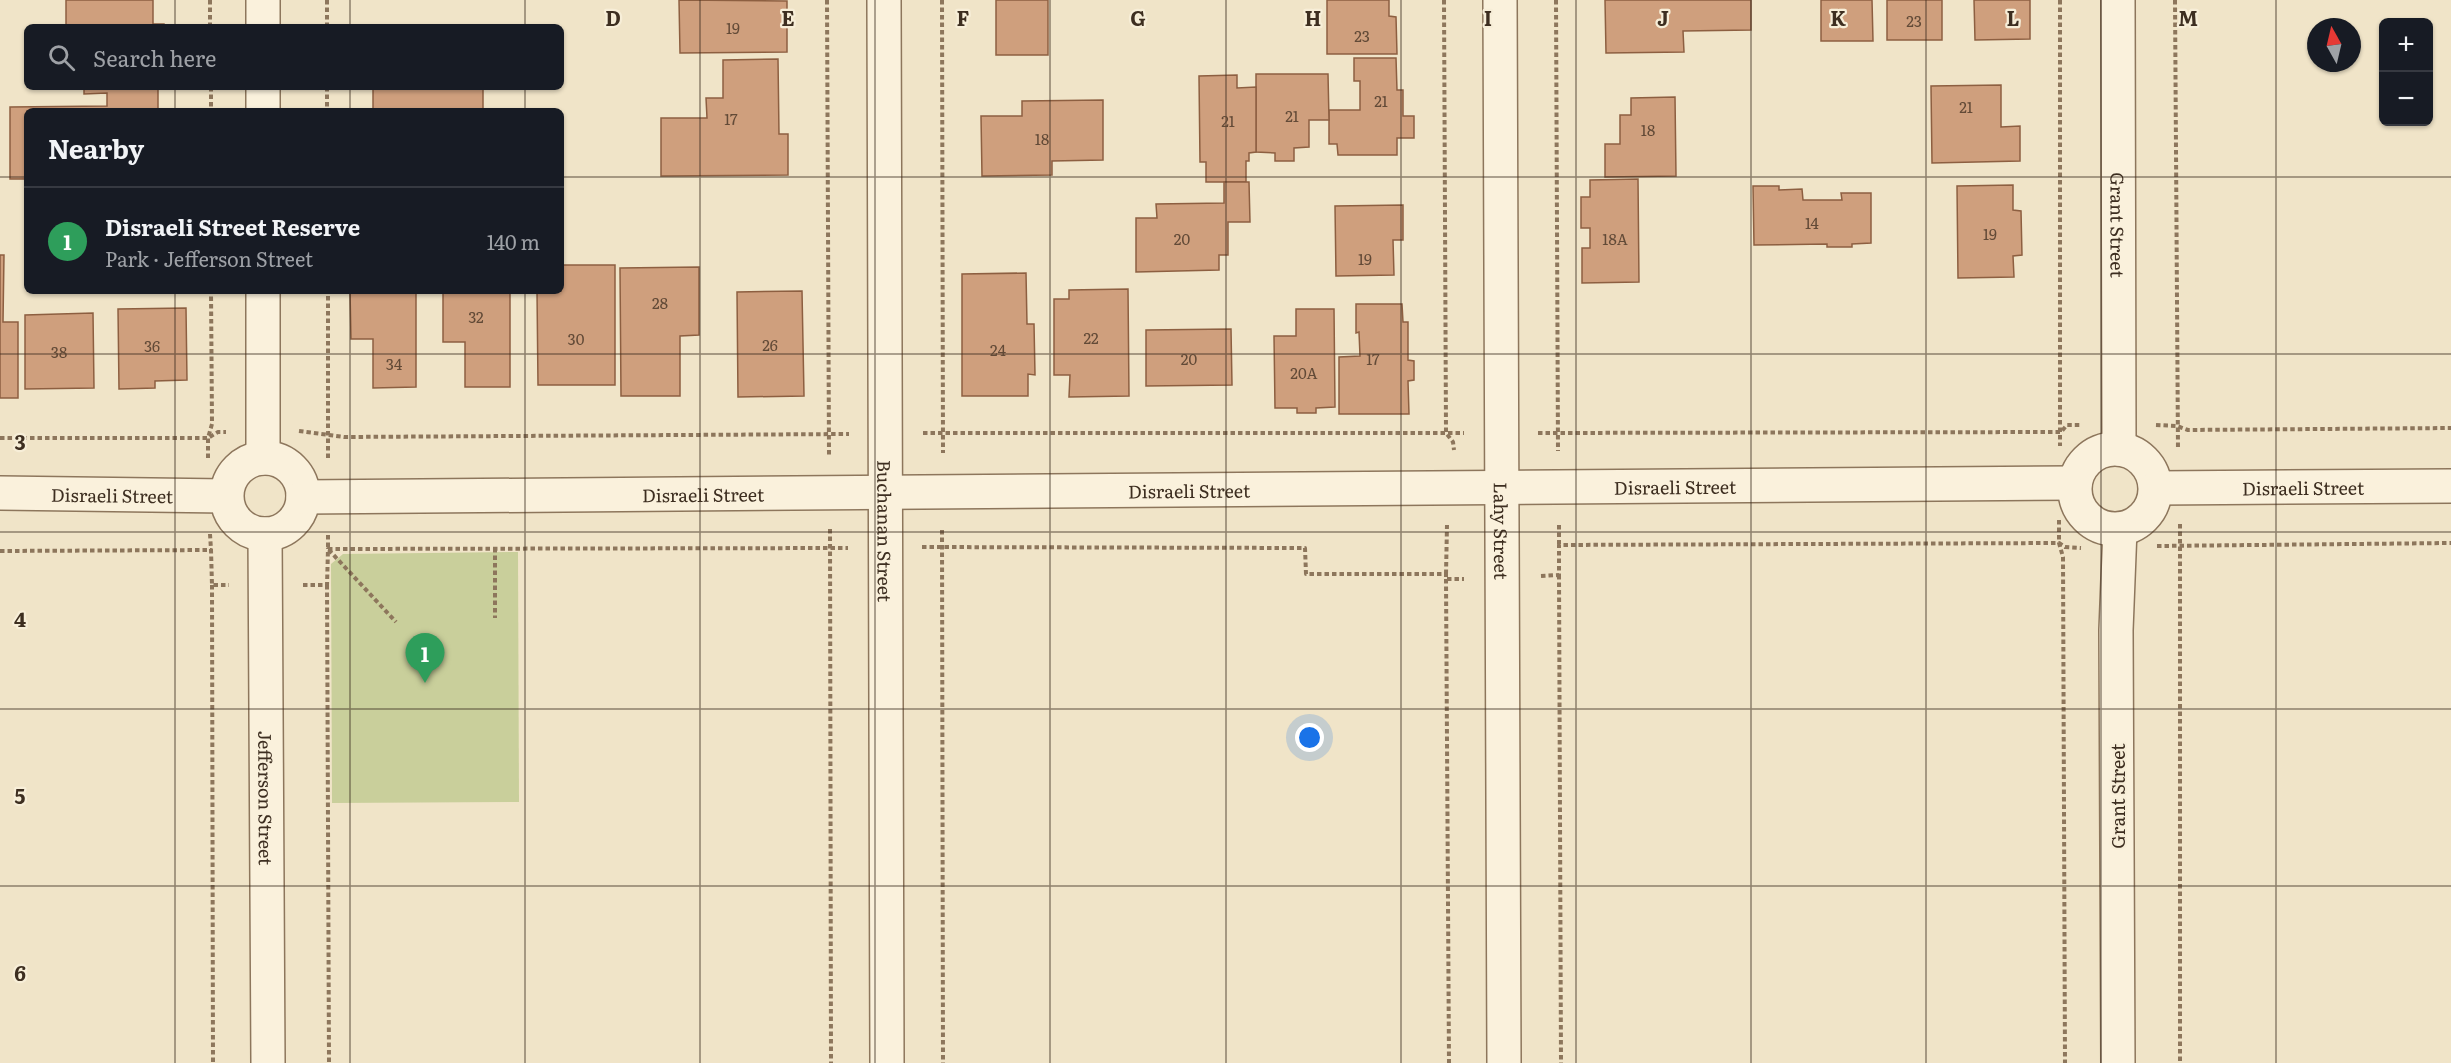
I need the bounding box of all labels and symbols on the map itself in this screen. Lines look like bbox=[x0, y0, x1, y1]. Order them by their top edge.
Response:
text: D bbox=[605, 2, 621, 32]
text: E bbox=[781, 2, 795, 32]
text: F bbox=[957, 2, 970, 32]
text: G bbox=[1130, 2, 1146, 32]
text: H bbox=[1305, 2, 1321, 32]
text: I bbox=[1484, 2, 1492, 32]
text: J bbox=[1657, 2, 1669, 32]
text: K bbox=[1830, 2, 1846, 32]
text: L bbox=[2007, 2, 2020, 32]
text: M bbox=[2178, 2, 2198, 32]
house number: 23 bbox=[1906, 9, 1922, 32]
house number: 19 bbox=[726, 16, 740, 39]
north arrow bbox=[2307, 18, 2361, 72]
house number: 23 bbox=[1354, 24, 1370, 47]
house number: 21 bbox=[1374, 89, 1388, 112]
house number: 21 bbox=[1959, 95, 1973, 118]
house number: 21 bbox=[1285, 104, 1299, 127]
house number: 17 bbox=[724, 107, 738, 130]
house number: 21 bbox=[1221, 109, 1235, 132]
house number: 18 bbox=[1641, 118, 1655, 141]
house number: 18 bbox=[1035, 127, 1049, 150]
street label: Grant Street bbox=[2105, 172, 2132, 278]
house number: 14 bbox=[1805, 211, 1819, 234]
house number: 19 bbox=[1983, 222, 1997, 245]
house number: 20 bbox=[1174, 227, 1190, 250]
house number: 18A bbox=[1602, 227, 1628, 250]
house number: 19 bbox=[1358, 247, 1372, 270]
house number: 28 bbox=[652, 291, 668, 314]
house number: 32 bbox=[468, 305, 484, 328]
house number: 22 bbox=[1083, 326, 1099, 349]
house number: 30 bbox=[568, 327, 585, 350]
house number: 26 bbox=[762, 333, 778, 356]
house number: 36 bbox=[144, 334, 160, 357]
house number: 24 bbox=[990, 338, 1006, 361]
house number: 38 bbox=[51, 340, 67, 363]
house number: 20 bbox=[1181, 347, 1197, 370]
house number: 17 bbox=[1366, 347, 1380, 370]
house number: 34 bbox=[386, 352, 402, 375]
house number: 20A bbox=[1290, 361, 1318, 384]
text: 3 bbox=[14, 426, 26, 456]
street label: Buchanan Street bbox=[872, 460, 899, 603]
street label: Disraeli Street bbox=[1614, 472, 1737, 500]
street label: Disraeli Street bbox=[2242, 473, 2365, 501]
street label: Disraeli Street bbox=[1128, 476, 1251, 504]
street label: Disraeli Street bbox=[51, 480, 174, 509]
street label: Disraeli Street bbox=[642, 480, 765, 508]
street label: Lahy Street bbox=[1488, 482, 1516, 581]
text: 4 bbox=[14, 603, 26, 633]
pin: 1 bbox=[406, 634, 444, 683]
your location bbox=[1295, 723, 1324, 752]
street label: Jefferson Street bbox=[253, 731, 280, 866]
street label: Grant Street bbox=[2104, 743, 2131, 849]
text: 5 bbox=[15, 780, 26, 810]
text: 6 bbox=[14, 957, 26, 987]

